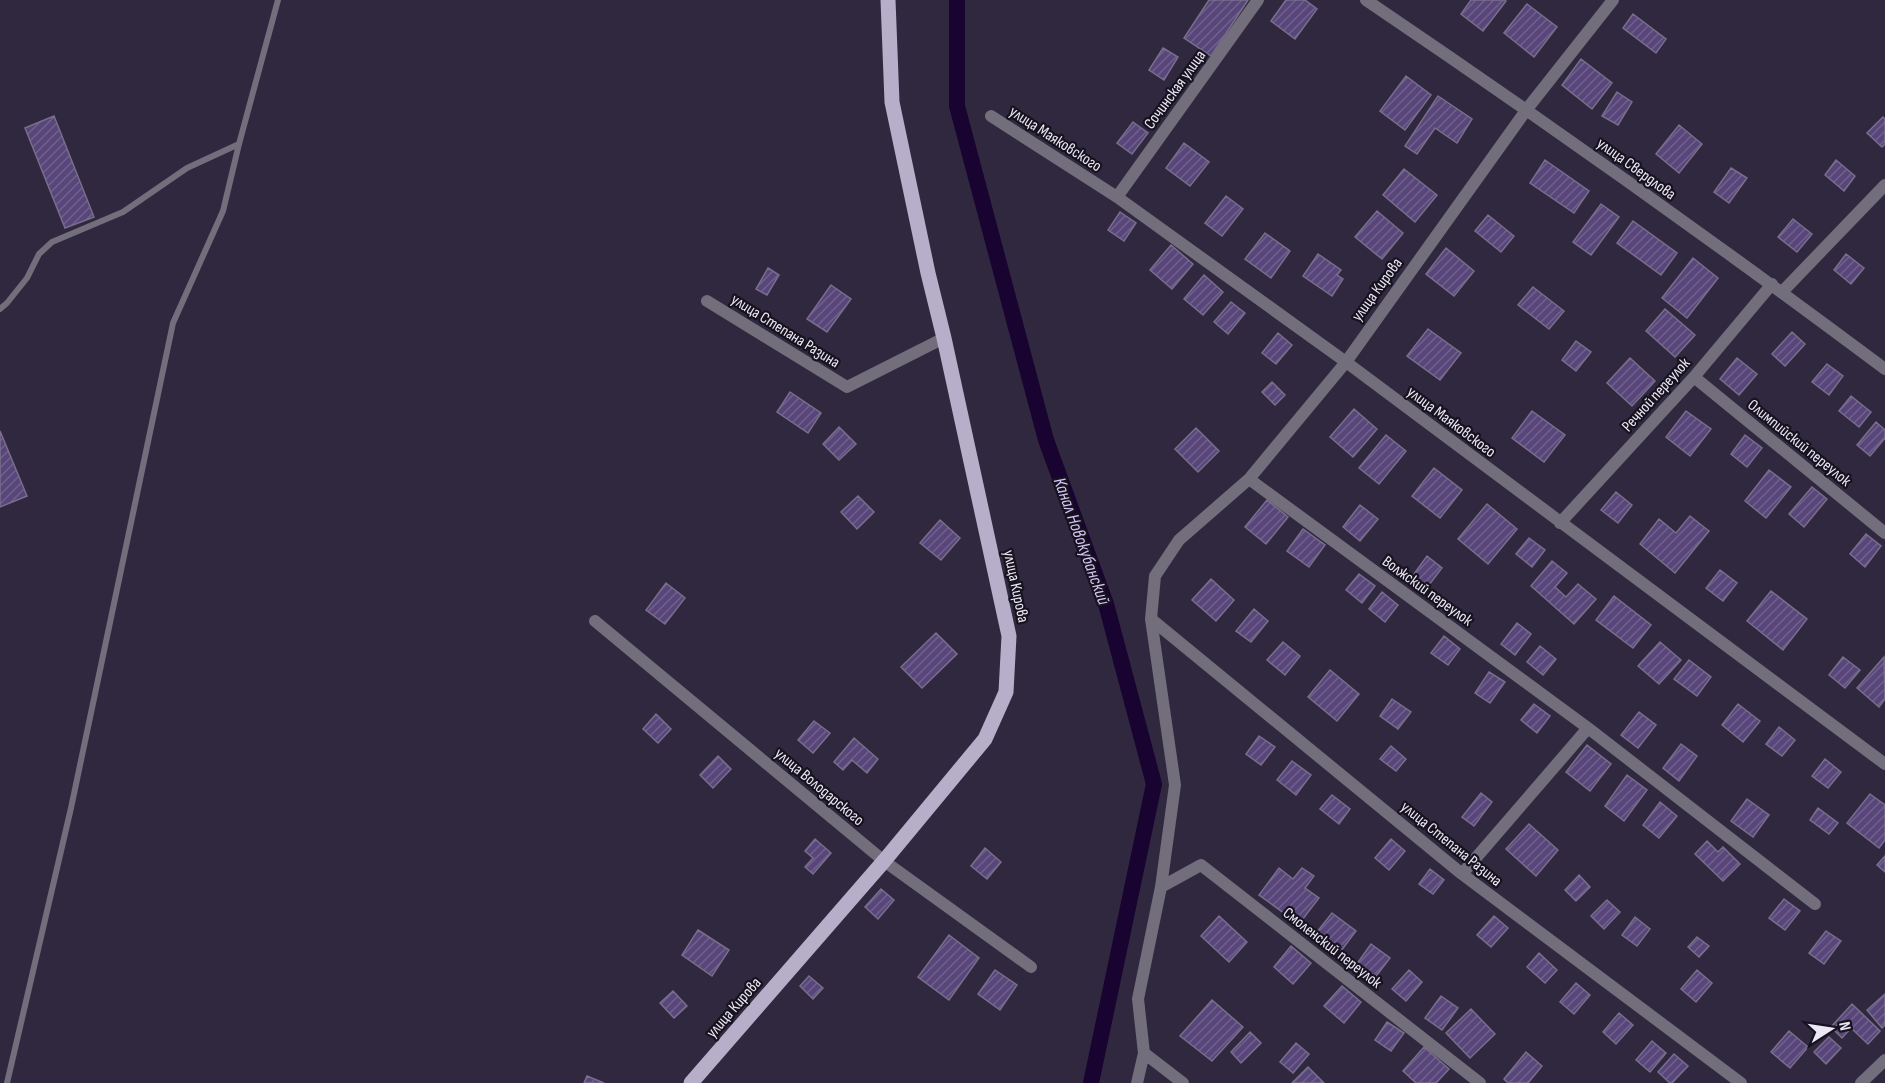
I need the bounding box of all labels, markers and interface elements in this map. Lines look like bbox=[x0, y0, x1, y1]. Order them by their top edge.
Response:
street label: Сочинская улица bbox=[1140, 47, 1210, 133]
street label: улица Маяковского bbox=[1005, 102, 1105, 176]
street label: улица Свердлова bbox=[1593, 134, 1679, 204]
street label: улица Кирова bbox=[1348, 254, 1407, 325]
street label: улица Степана Разина bbox=[727, 290, 843, 372]
street label: Речной переулок bbox=[1618, 353, 1695, 436]
street label: улица Маяковского bbox=[1403, 383, 1499, 462]
street label: Олимпийский переулок bbox=[1744, 396, 1855, 491]
water label: Канал Новокубанский bbox=[1049, 475, 1114, 608]
street label: улица Кирова bbox=[999, 548, 1032, 624]
street label: Волжский переулок bbox=[1378, 552, 1477, 631]
street label: улица Володарского bbox=[771, 744, 868, 830]
street label: улица Степана Разина bbox=[1397, 798, 1505, 891]
street label: Смоленский переулок bbox=[1279, 904, 1386, 993]
street label: улица Кирова bbox=[703, 974, 765, 1042]
north arrow bbox=[1801, 999, 1861, 1059]
text: N bbox=[1834, 1020, 1854, 1032]

